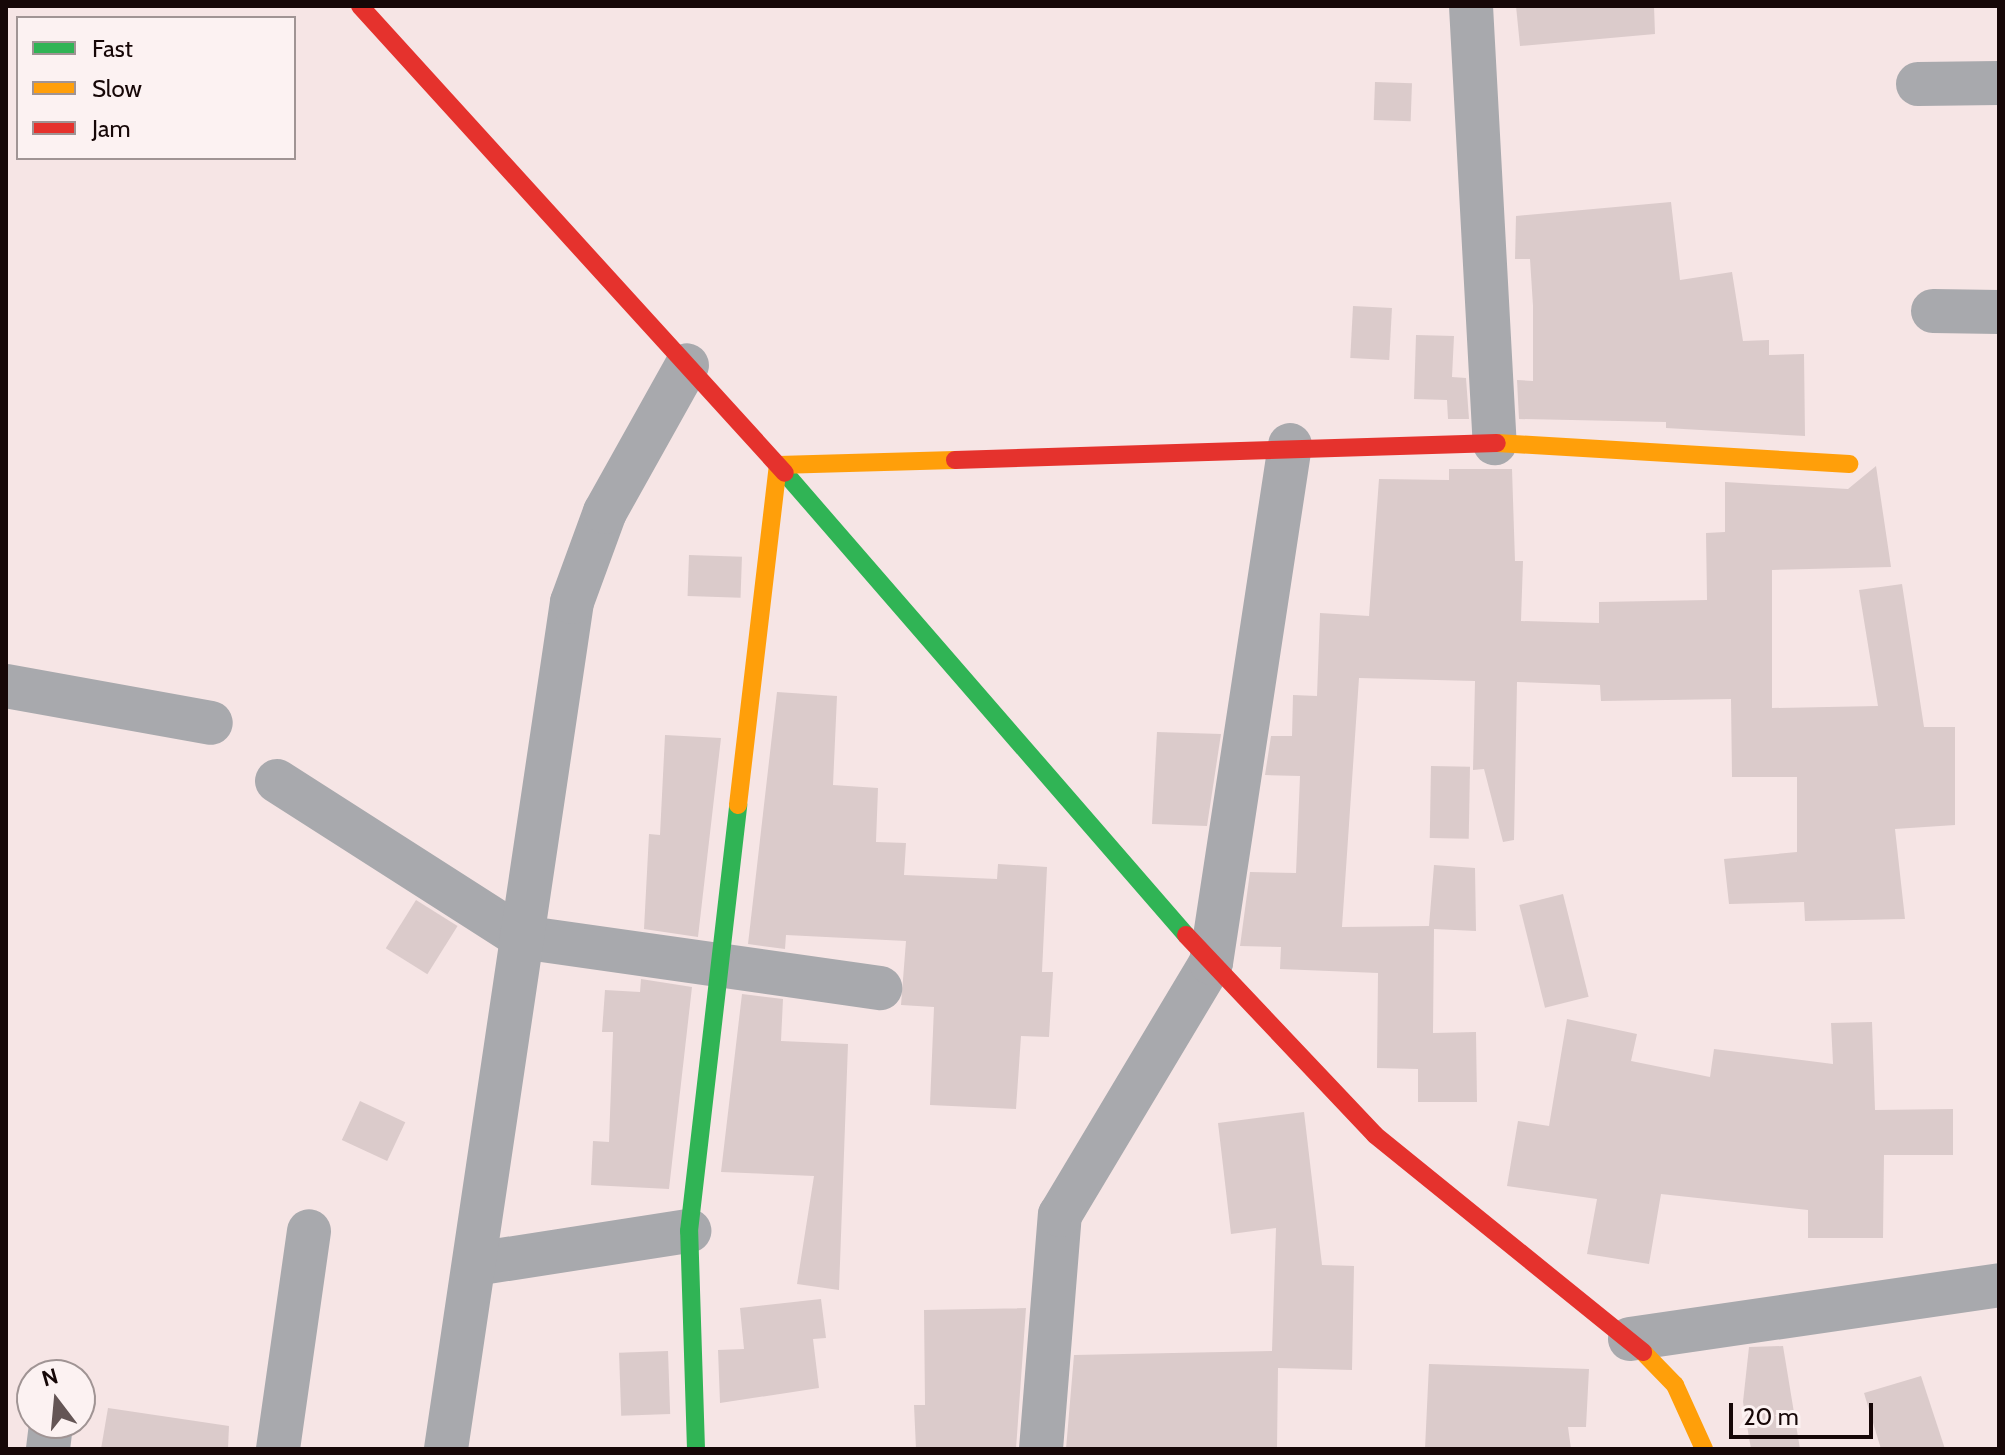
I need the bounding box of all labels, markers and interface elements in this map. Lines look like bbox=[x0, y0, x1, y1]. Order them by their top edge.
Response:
legend bbox=[16, 16, 296, 160]
text: Fast bbox=[92, 34, 133, 63]
text: Slow bbox=[92, 74, 142, 103]
text: Jam bbox=[92, 114, 130, 143]
north arrow bbox=[16, 1359, 96, 1439]
text: N bbox=[39, 1362, 61, 1392]
scale bar bbox=[1733, 1387, 1877, 1437]
text: 20 m bbox=[1743, 1402, 1799, 1431]

